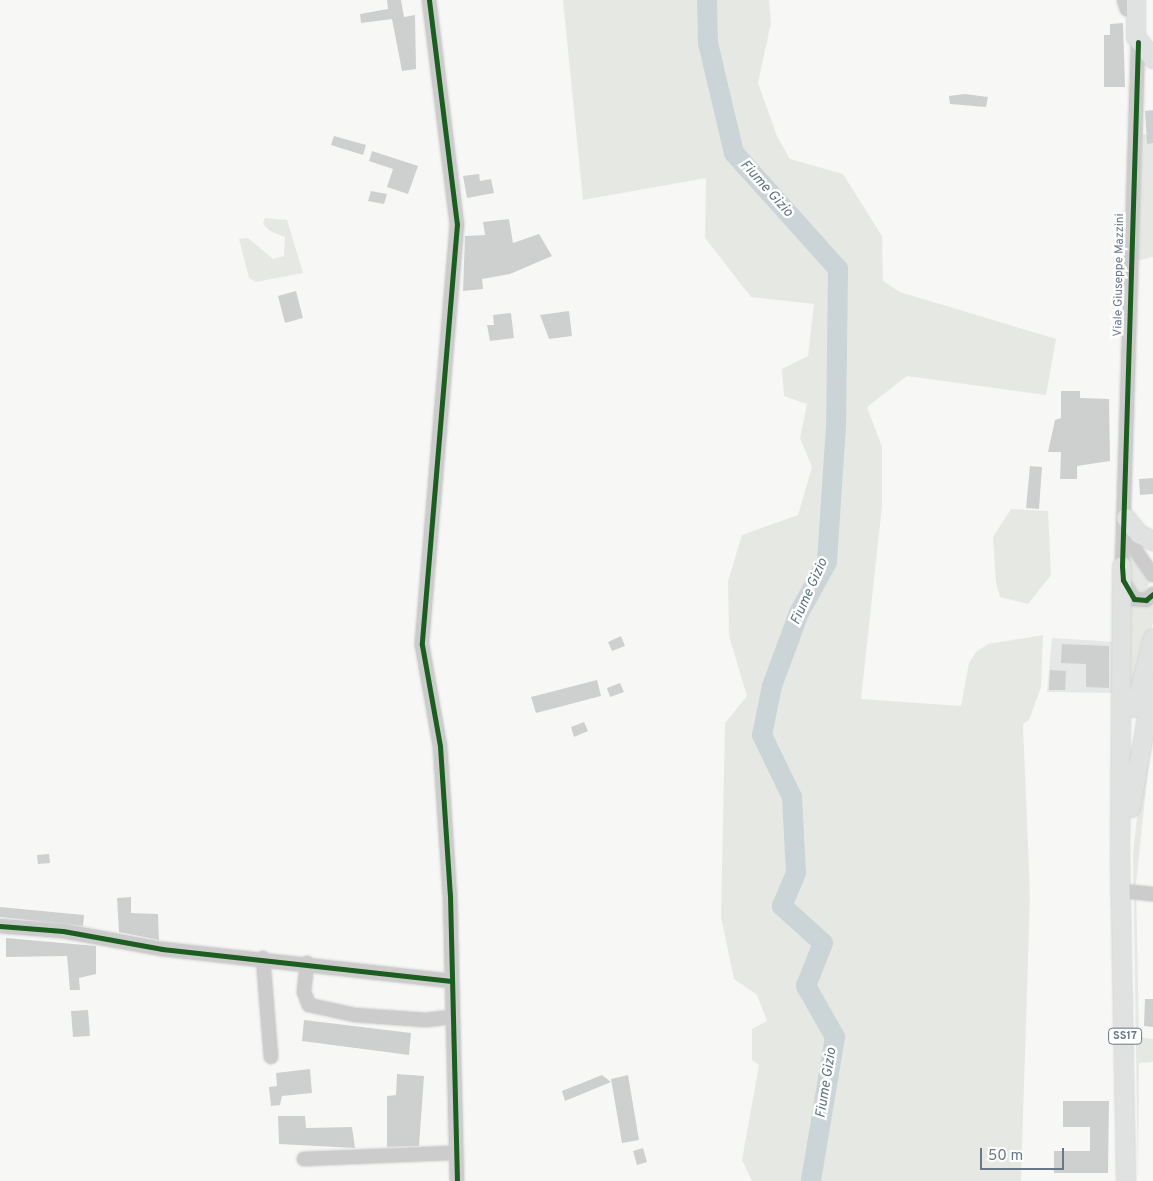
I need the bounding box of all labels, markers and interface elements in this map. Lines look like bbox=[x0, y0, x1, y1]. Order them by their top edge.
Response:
water label: Fiume Gizio bbox=[736, 157, 796, 221]
street label: Viale Giuseppe Mazzini bbox=[1112, 213, 1128, 337]
water label: Fiume Gizio bbox=[788, 556, 832, 628]
road number: SS17 bbox=[1108, 1028, 1142, 1044]
water label: Fiume Gizio bbox=[813, 1047, 841, 1119]
scale bar bbox=[983, 1138, 1067, 1170]
text: 50 m bbox=[988, 1147, 1023, 1166]

